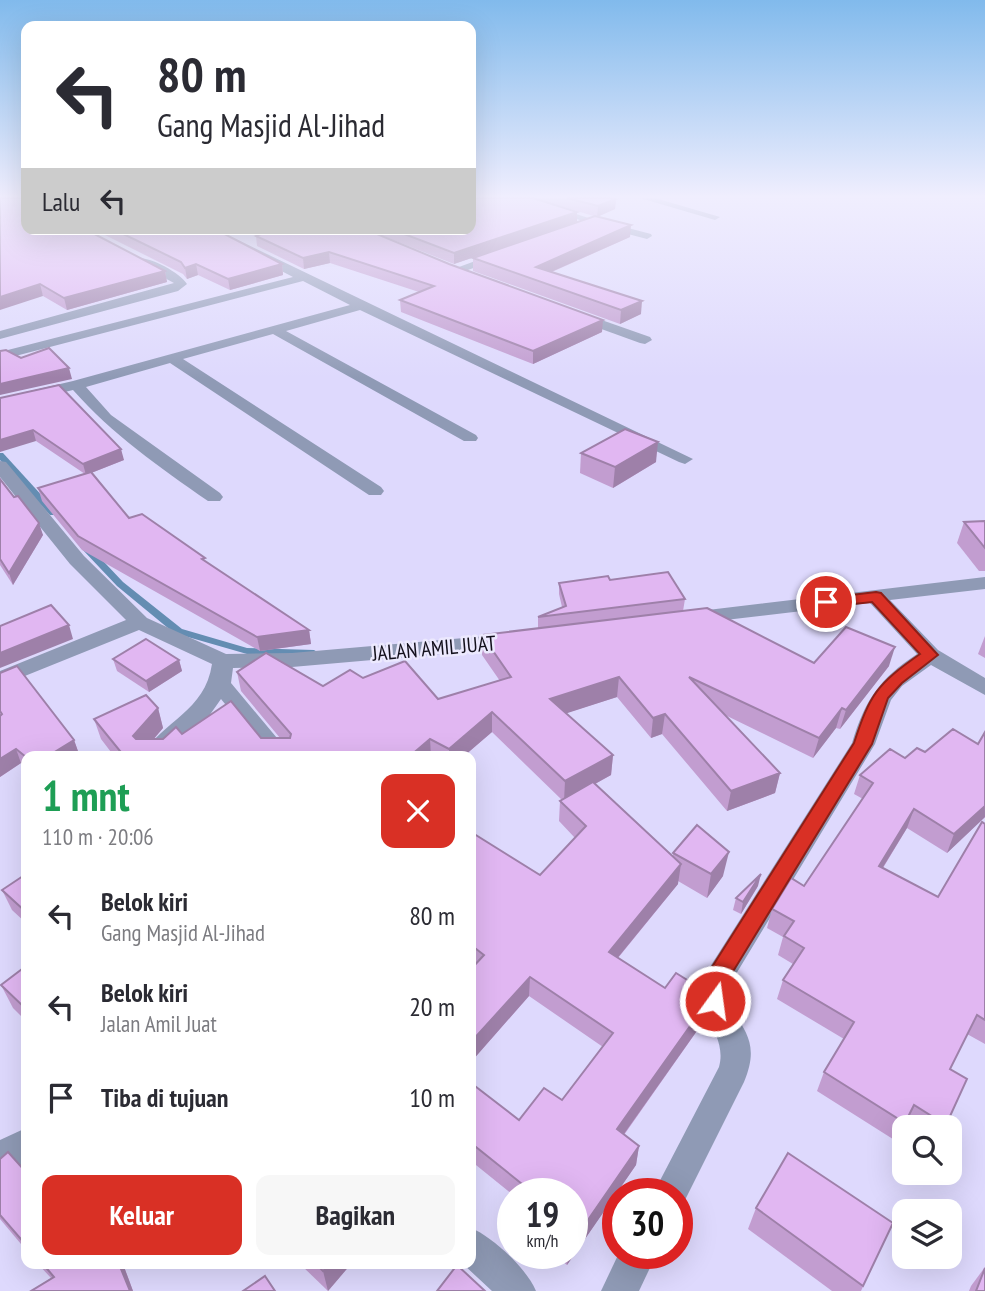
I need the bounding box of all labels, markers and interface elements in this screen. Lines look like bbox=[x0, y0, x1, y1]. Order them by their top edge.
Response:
text: 80 m bbox=[157, 42, 246, 106]
icon: left bbox=[42, 49, 133, 140]
text: Gang Masjid Al-Jihad bbox=[157, 104, 385, 146]
icon: left bbox=[94, 182, 132, 220]
text: Lalu bbox=[42, 185, 80, 218]
pin bbox=[796, 572, 856, 632]
icon: arrive bbox=[807, 583, 845, 621]
street label: JALAN AMIL JUAT bbox=[370, 629, 497, 667]
text: 1 mnt bbox=[42, 768, 130, 823]
button: close bbox=[381, 774, 455, 848]
text: 110 m · 20:06 bbox=[42, 822, 154, 851]
text: Belok kiri bbox=[101, 885, 188, 918]
icon: left bbox=[42, 897, 80, 935]
text: 80 m bbox=[409, 899, 455, 932]
text: Gang Masjid Al-Jihad bbox=[101, 918, 265, 947]
position arrow bbox=[678, 964, 752, 1038]
text: Belok kiri bbox=[101, 976, 188, 1009]
icon: left bbox=[42, 988, 80, 1026]
text: 20 m bbox=[409, 990, 455, 1023]
text: Jalan Amil Juat bbox=[101, 1009, 217, 1038]
icon: arrive bbox=[42, 1079, 80, 1117]
text: Tiba di tujuan bbox=[101, 1081, 229, 1114]
text: 10 m bbox=[409, 1081, 455, 1114]
map controls bbox=[892, 1115, 962, 1269]
button: search bbox=[892, 1115, 962, 1185]
button: Keluar bbox=[42, 1175, 242, 1255]
button: Bagikan bbox=[256, 1175, 455, 1255]
speed limit sign: 30 bbox=[602, 1178, 693, 1269]
text: 19 bbox=[526, 1191, 559, 1237]
button: layers bbox=[892, 1199, 962, 1269]
text: km/h bbox=[527, 1229, 558, 1252]

